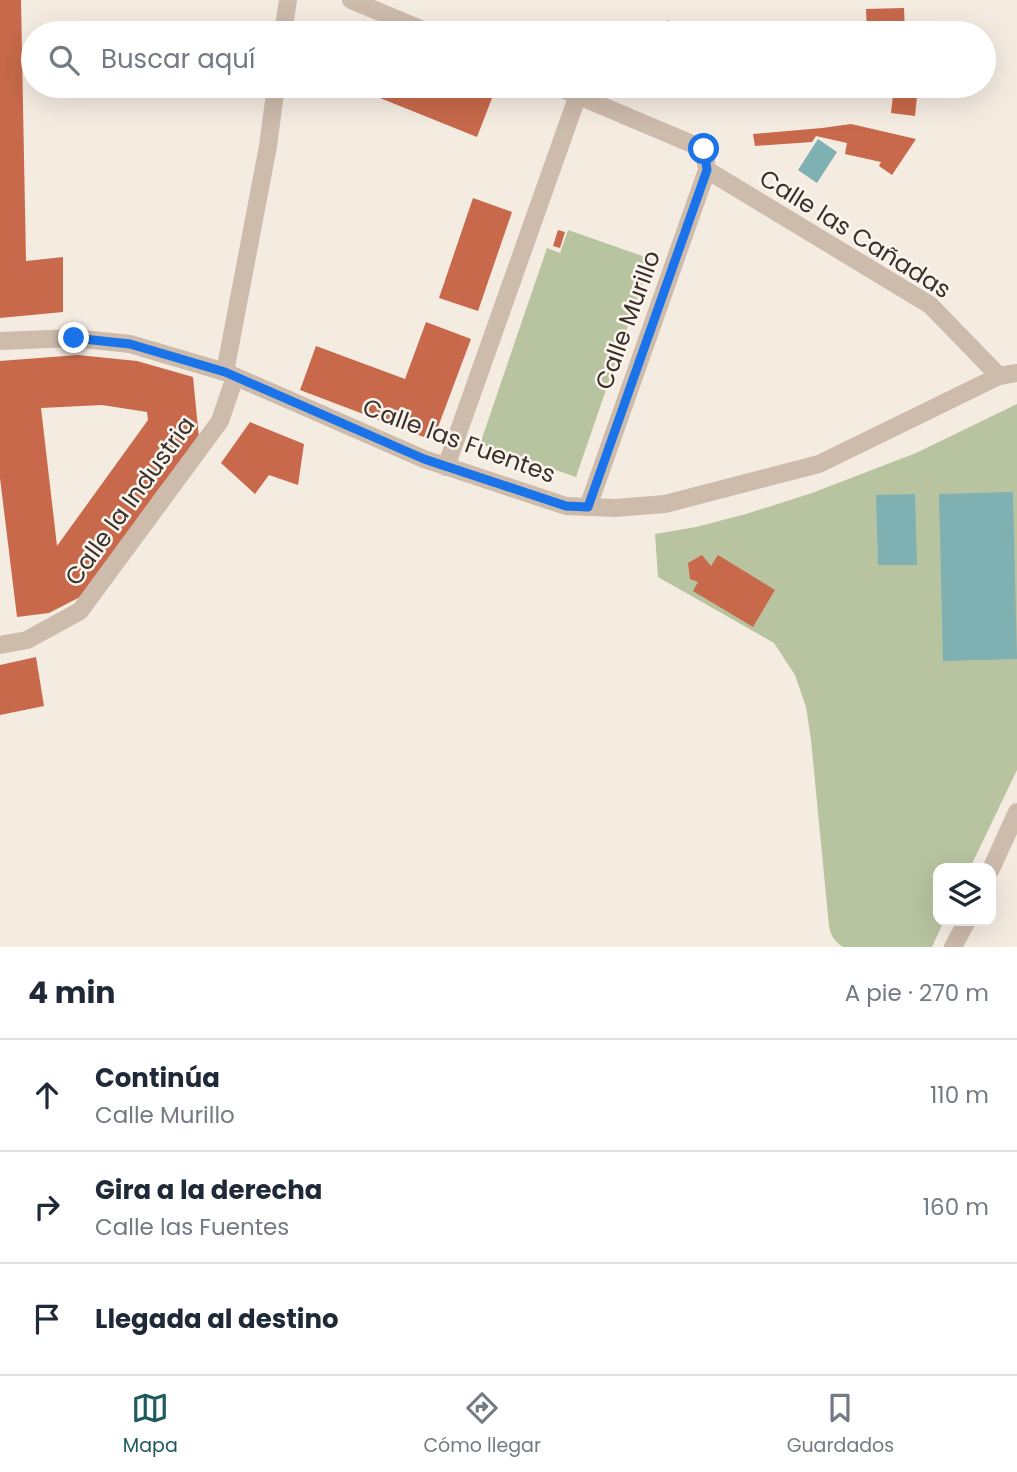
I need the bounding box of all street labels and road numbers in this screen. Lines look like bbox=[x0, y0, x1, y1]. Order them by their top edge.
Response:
street label: Calle las Cañadas bbox=[753, 161, 957, 306]
street label: Calle Murillo bbox=[587, 246, 668, 394]
street label: Calle las Fuentes bbox=[358, 390, 560, 491]
street label: Calle la Industria bbox=[57, 409, 202, 592]

